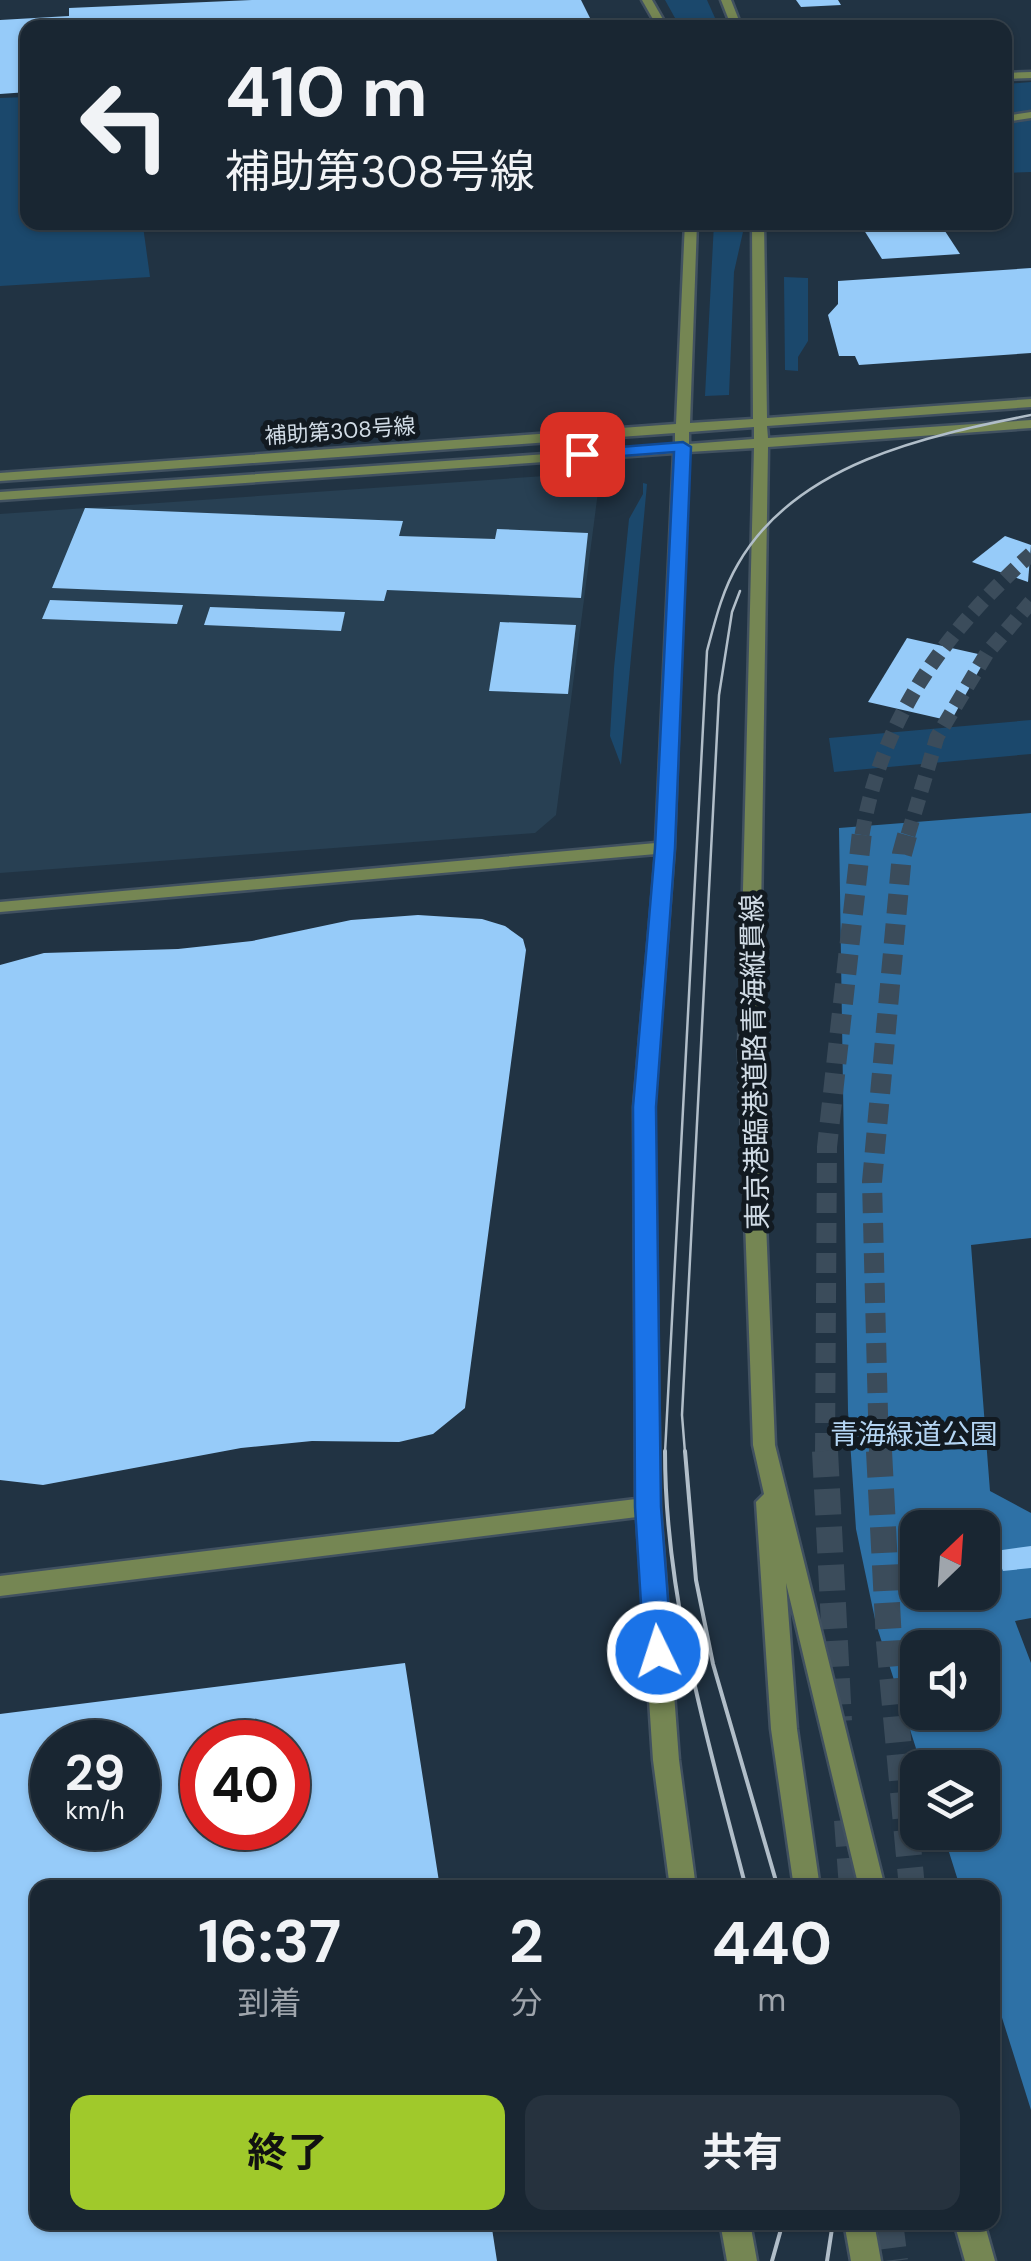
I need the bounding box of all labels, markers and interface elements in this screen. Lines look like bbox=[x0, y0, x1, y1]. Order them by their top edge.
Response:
text: 410 m bbox=[225, 47, 428, 138]
icon: left bbox=[60, 60, 190, 190]
text: 補助第308号線 bbox=[225, 142, 535, 201]
street label: 補助第308号線 bbox=[263, 411, 417, 451]
pin bbox=[540, 412, 625, 497]
icon: arrive bbox=[555, 427, 610, 482]
street label: 東京港臨港道路青海縦貫線 bbox=[734, 894, 776, 1230]
park label: 青海緑道公園 bbox=[830, 1416, 998, 1453]
north arrow bbox=[900, 1510, 1000, 1610]
map controls bbox=[900, 1510, 1000, 1850]
position arrow bbox=[606, 1600, 710, 1704]
button: sound bbox=[900, 1630, 1000, 1730]
speed limit sign: 40 bbox=[180, 1720, 310, 1850]
text: 29 bbox=[65, 1740, 125, 1806]
button: layers bbox=[900, 1750, 1000, 1850]
text: km/h bbox=[65, 1794, 125, 1827]
text: 16:37 bbox=[198, 1902, 341, 1981]
text: 2 bbox=[509, 1902, 544, 1981]
text: 440 bbox=[712, 1904, 832, 1983]
text: m bbox=[758, 1979, 786, 2021]
text: 到着 bbox=[238, 1982, 302, 2024]
text: 分 bbox=[510, 1982, 542, 2024]
button: 終了 bbox=[70, 2095, 505, 2210]
button: 共有 bbox=[525, 2095, 960, 2210]

